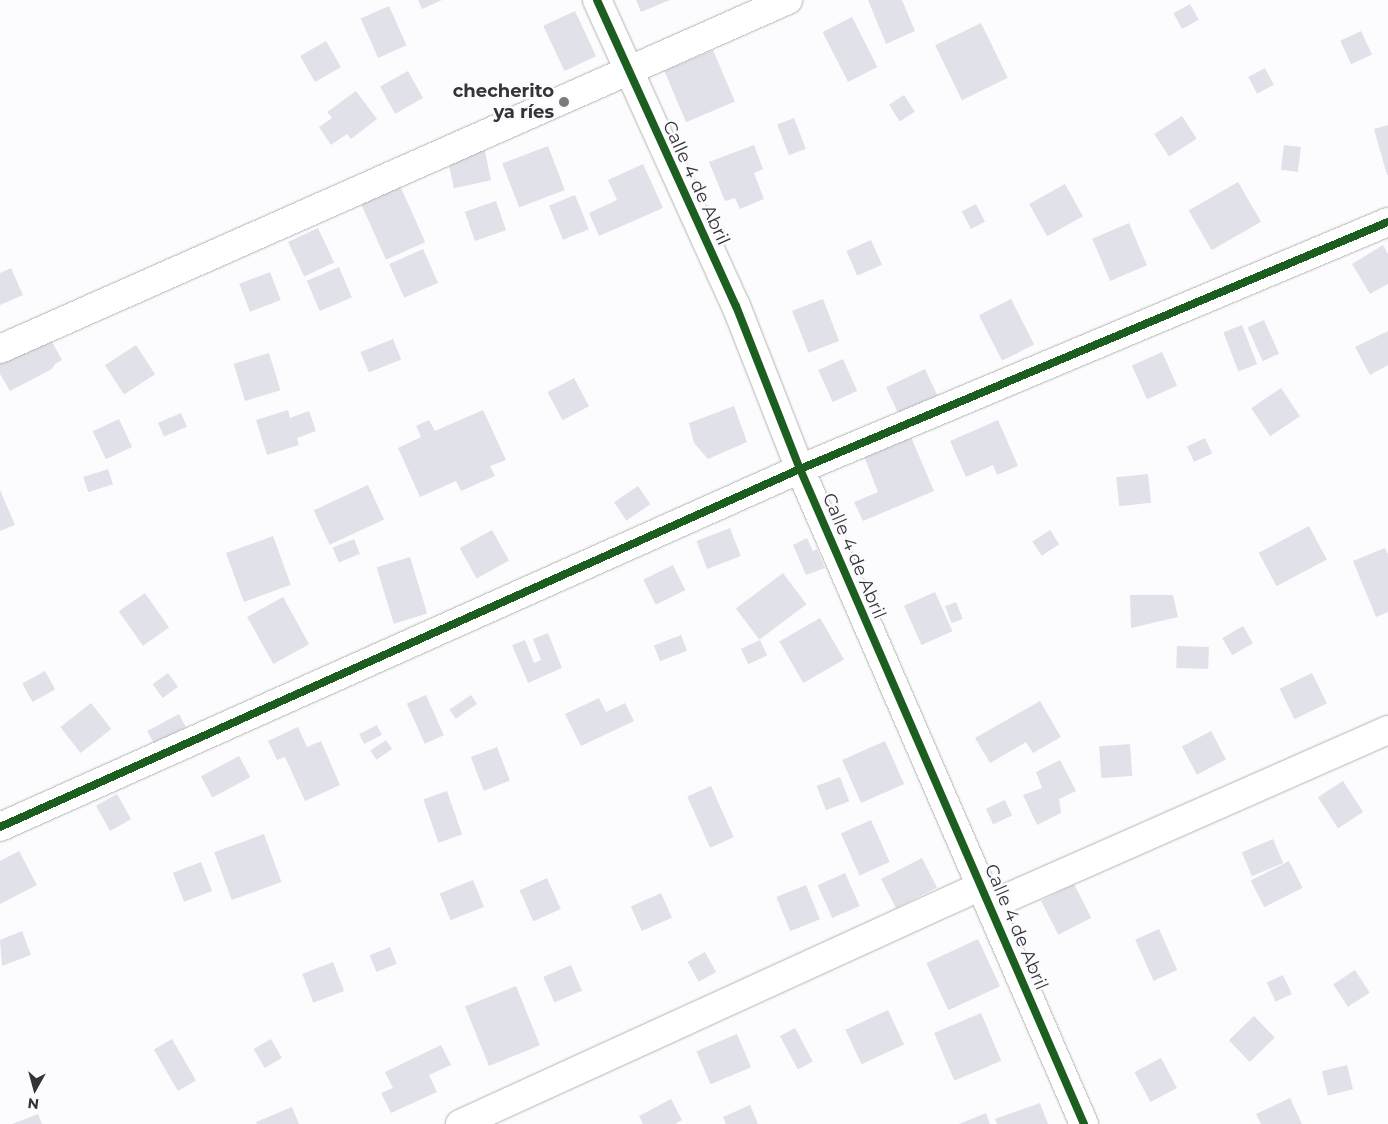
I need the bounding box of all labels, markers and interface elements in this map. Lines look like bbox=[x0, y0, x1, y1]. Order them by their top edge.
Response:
place label: checherito ya ríes bbox=[453, 81, 554, 124]
marker: checherito ya ríes bbox=[558, 96, 570, 108]
street label: Calle 4 de Abril bbox=[658, 117, 734, 249]
street label: Calle 4 de Abril bbox=[818, 490, 890, 622]
street label: Calle 4 de Abril bbox=[980, 861, 1052, 993]
north arrow bbox=[10, 1064, 60, 1114]
text: N bbox=[26, 1094, 40, 1114]

